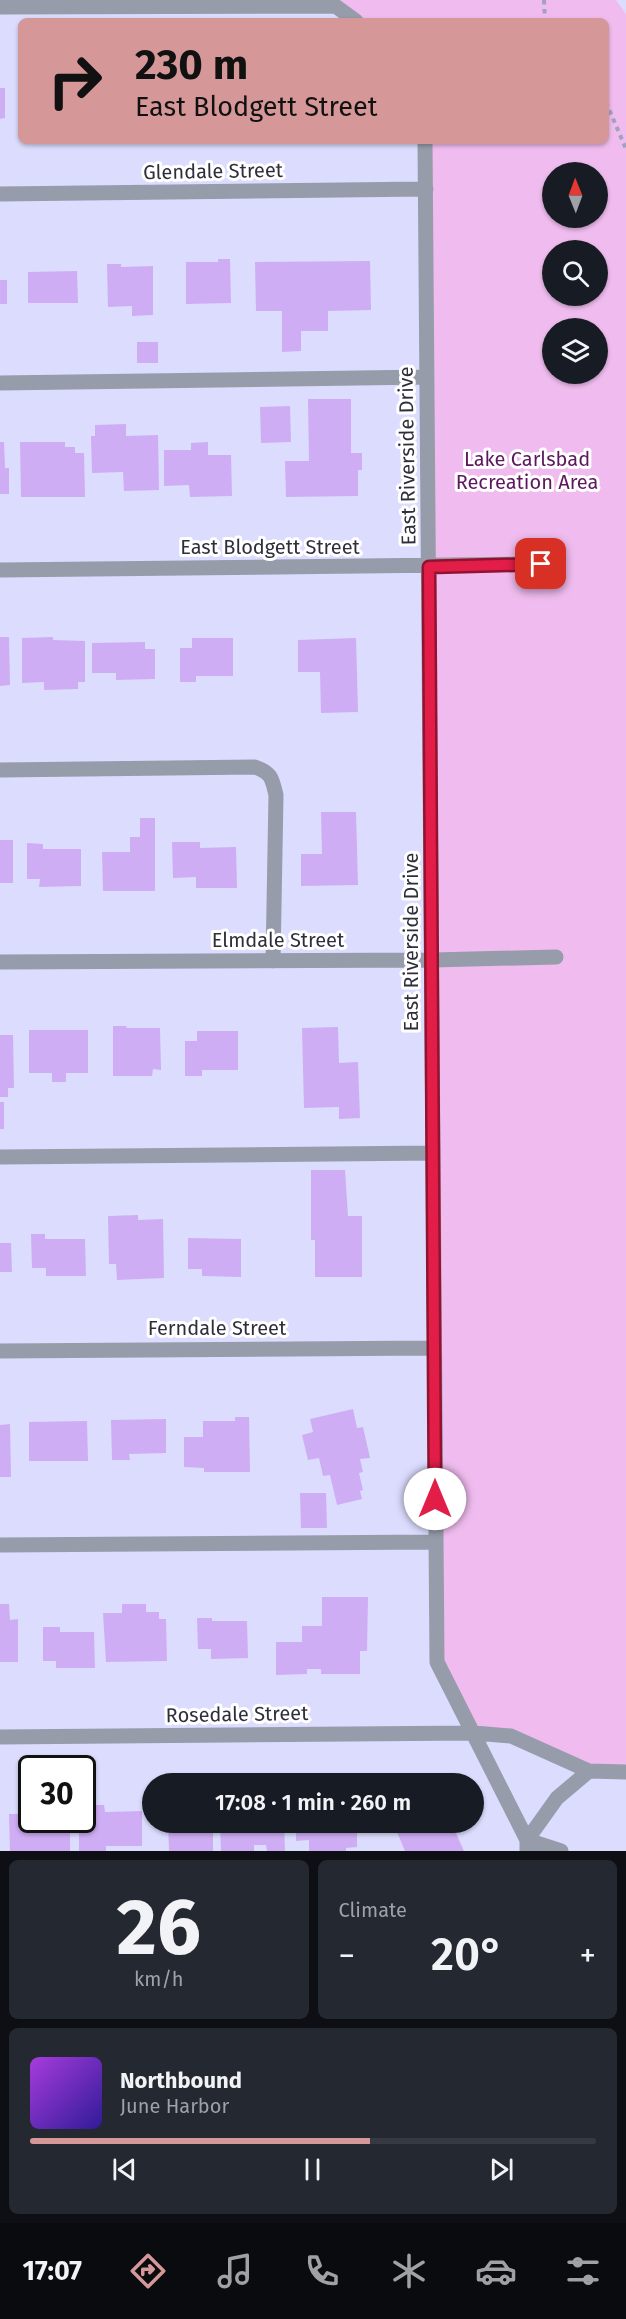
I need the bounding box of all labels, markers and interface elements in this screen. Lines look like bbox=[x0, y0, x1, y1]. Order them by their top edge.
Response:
text: 230 m bbox=[135, 40, 248, 90]
icon: right bbox=[36, 42, 114, 120]
text: East Blodgett Street bbox=[135, 91, 377, 123]
street label: Glendale Street bbox=[143, 158, 284, 184]
north arrow bbox=[542, 162, 608, 228]
map controls bbox=[542, 162, 608, 384]
button: search bbox=[542, 240, 608, 306]
button: layers bbox=[542, 318, 608, 384]
street label: East Riverside Drive bbox=[393, 366, 421, 546]
park label: Lake Carlsbad Recreation Area bbox=[456, 447, 598, 494]
street label: East Blodgett Street bbox=[180, 535, 361, 559]
pin bbox=[515, 538, 566, 589]
icon: arrive bbox=[524, 547, 557, 580]
street label: East Riverside Drive bbox=[399, 853, 423, 1031]
street label: Elmdale Street bbox=[212, 928, 345, 952]
street label: Ferndale Street bbox=[148, 1316, 287, 1340]
position arrow bbox=[403, 1467, 467, 1531]
street label: Rosedale Street bbox=[166, 1701, 309, 1727]
speed limit sign: 30 bbox=[18, 1755, 96, 1833]
text: 17:08 · 1 min · 260 m bbox=[215, 1789, 411, 1816]
text: 26 bbox=[117, 1881, 201, 1975]
text: Climate bbox=[339, 1898, 407, 1922]
text: 20° bbox=[431, 1928, 504, 1982]
text: − bbox=[339, 1936, 355, 1976]
text: + bbox=[580, 1936, 596, 1976]
text: km/h bbox=[134, 1967, 184, 1991]
text: Northbound bbox=[120, 2067, 242, 2094]
text: June Harbor bbox=[120, 2094, 229, 2118]
icon: previous bbox=[108, 2153, 141, 2186]
icon: pause bbox=[296, 2153, 329, 2186]
icon: next bbox=[485, 2153, 518, 2186]
icon: directions bbox=[127, 2250, 169, 2292]
icon: music bbox=[214, 2250, 256, 2292]
icon: phone bbox=[301, 2250, 343, 2292]
icon: climate bbox=[388, 2250, 430, 2292]
icon: car bbox=[475, 2250, 517, 2292]
icon: filters bbox=[562, 2250, 604, 2292]
text: 17:07 bbox=[22, 2255, 82, 2287]

